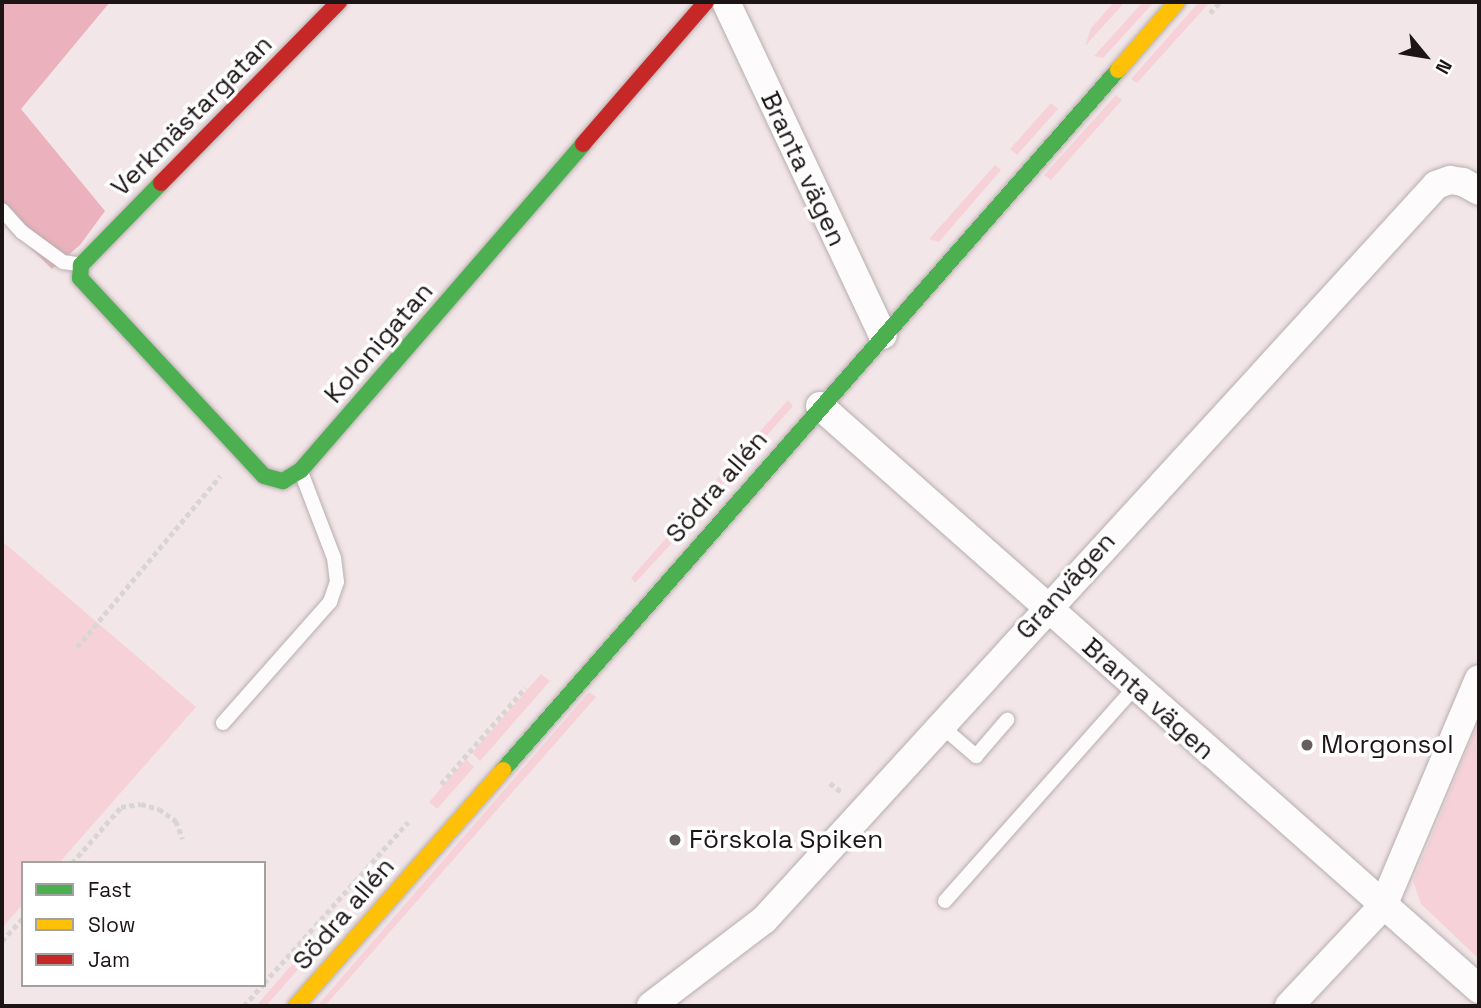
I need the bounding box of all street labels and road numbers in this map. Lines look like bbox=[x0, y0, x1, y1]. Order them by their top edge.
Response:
street label: Verkmästargatan bbox=[105, 29, 279, 203]
street label: Branta vägen bbox=[754, 87, 852, 251]
street label: Kolonigatan bbox=[318, 276, 440, 410]
street label: Södra allén bbox=[660, 424, 774, 550]
street label: Granvägen bbox=[1010, 526, 1122, 646]
street label: Branta vägen bbox=[1076, 632, 1220, 766]
street label: Södra allén bbox=[287, 851, 401, 977]

